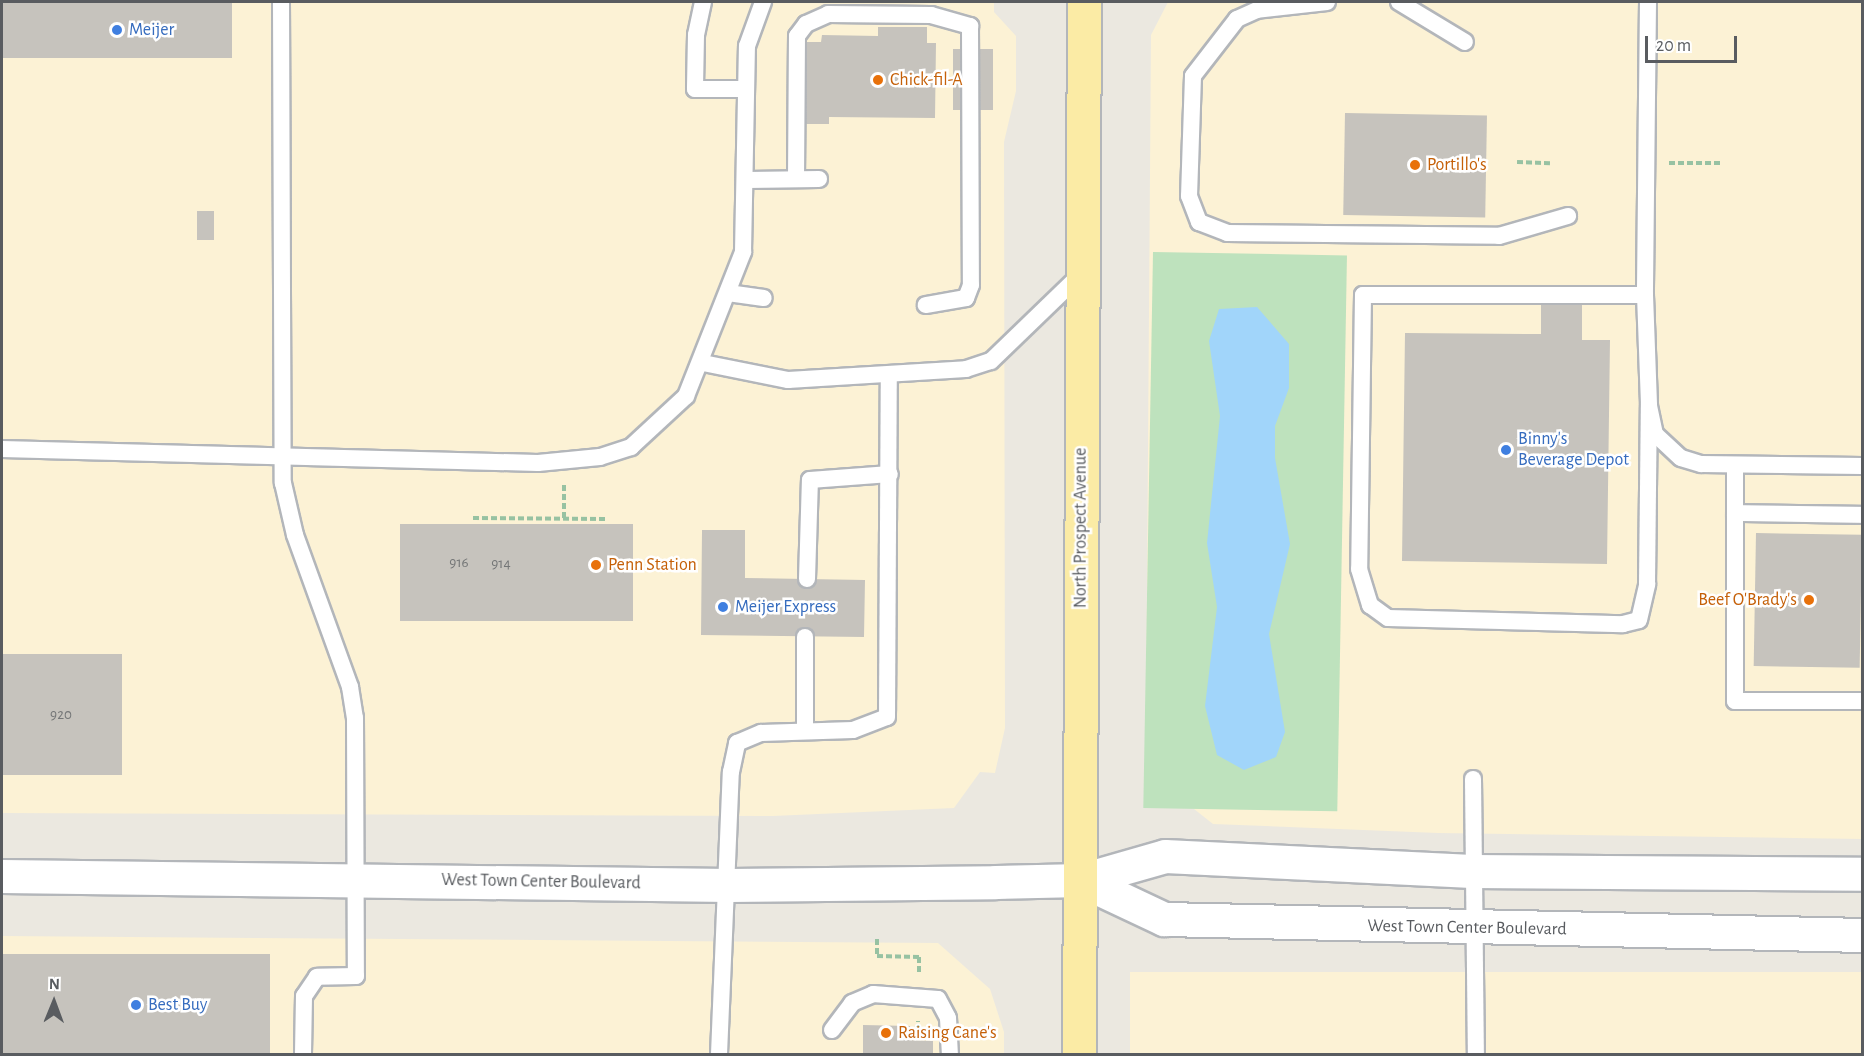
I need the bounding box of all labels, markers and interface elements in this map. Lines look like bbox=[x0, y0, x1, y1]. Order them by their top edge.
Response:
place label: Meijer bbox=[129, 19, 174, 41]
marker: Meijer bbox=[110, 23, 124, 37]
scale bar bbox=[1648, 24, 1740, 62]
text: 20 m bbox=[1656, 37, 1691, 55]
place label: Chick-fil-A bbox=[890, 69, 963, 91]
marker: Chick-fil-A bbox=[871, 73, 885, 87]
place label: Portillo's bbox=[1427, 154, 1487, 176]
marker: Portillo's bbox=[1408, 158, 1422, 172]
place label: Binny's Beverage Depot bbox=[1518, 429, 1629, 472]
marker: Binny's Beverage Depot bbox=[1499, 443, 1513, 457]
street label: North Prospect Avenue bbox=[1070, 448, 1092, 608]
house number: 916 bbox=[449, 554, 469, 572]
place label: Penn Station bbox=[608, 554, 697, 576]
house number: 914 bbox=[491, 555, 511, 573]
marker: Penn Station bbox=[589, 558, 603, 572]
place label: Beef O'Brady's bbox=[1698, 589, 1797, 611]
marker: Beef O'Brady's bbox=[1802, 593, 1816, 607]
place label: Meijer Express bbox=[735, 596, 836, 618]
marker: Meijer Express bbox=[716, 600, 730, 614]
house number: 920 bbox=[50, 706, 72, 724]
street label: West Town Center Boulevard bbox=[441, 869, 641, 895]
street label: West Town Center Boulevard bbox=[1367, 915, 1567, 941]
north arrow bbox=[24, 972, 84, 1032]
text: N bbox=[49, 976, 60, 992]
place label: Best Buy bbox=[148, 994, 207, 1016]
marker: Best Buy bbox=[129, 998, 143, 1012]
place label: Raising Cane's bbox=[898, 1022, 997, 1044]
marker: Raising Cane's bbox=[879, 1026, 893, 1040]

